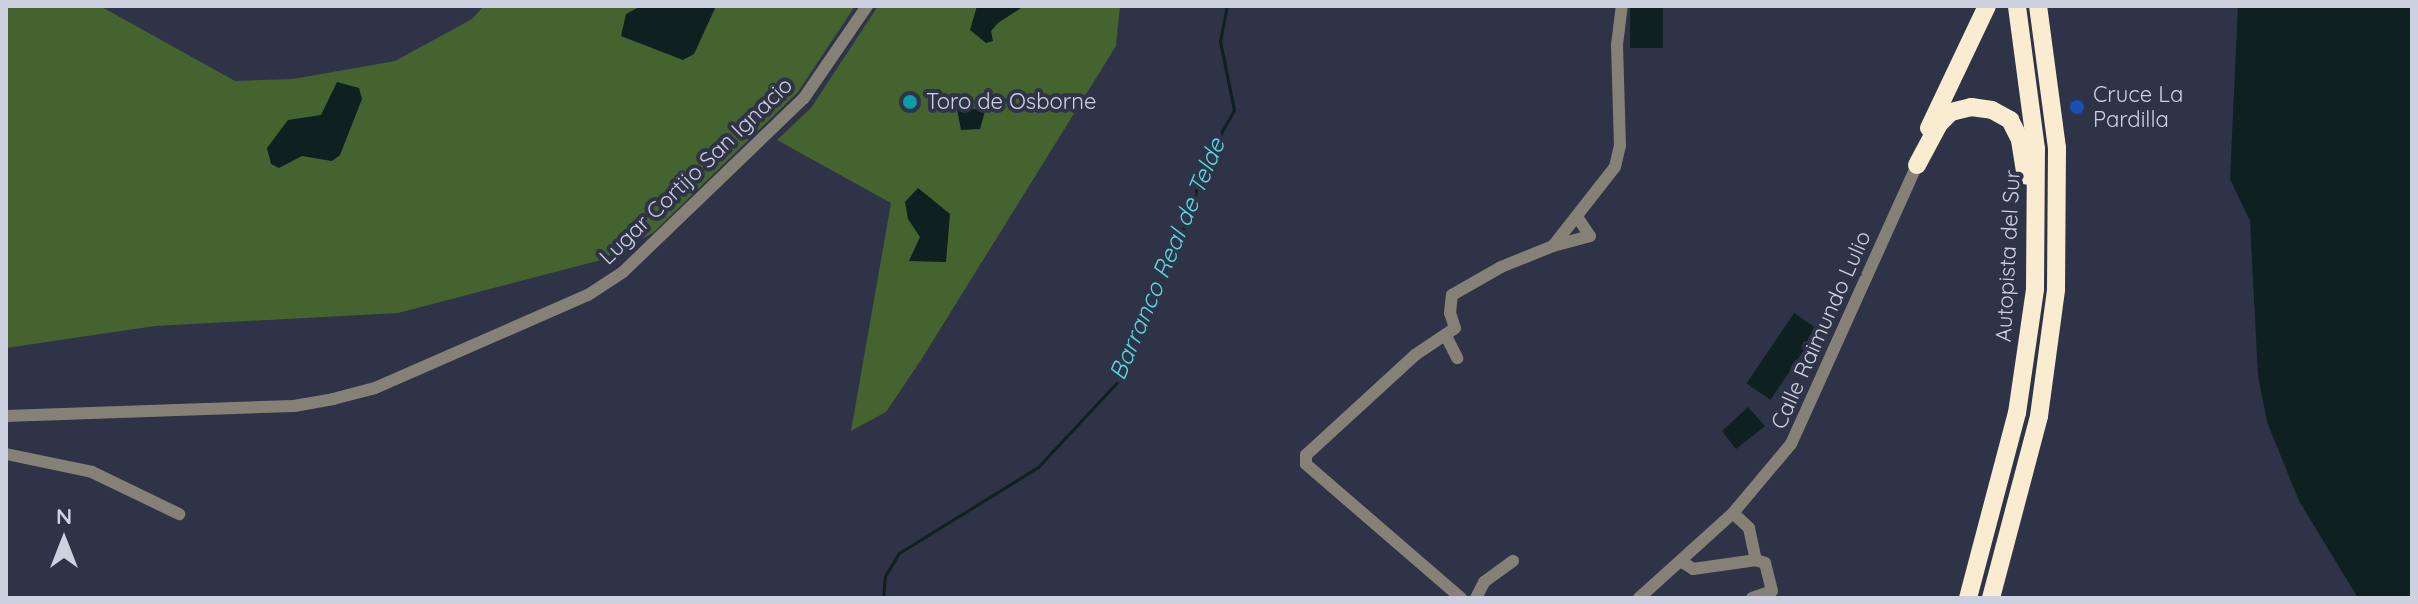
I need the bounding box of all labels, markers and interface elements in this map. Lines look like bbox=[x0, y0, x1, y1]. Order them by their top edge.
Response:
street label: Lugar Cortijo San Ignacio bbox=[594, 72, 798, 270]
place label: Cruce La Pardilla bbox=[2093, 81, 2183, 132]
place label: Toro de Osborne bbox=[926, 89, 1096, 115]
marker: Toro de Osborne bbox=[901, 93, 919, 111]
marker: Cruce La Pardilla bbox=[2068, 98, 2086, 116]
water label: Barranco Real de Telde bbox=[1103, 134, 1231, 384]
street label: Autopista del Sur bbox=[1990, 169, 2026, 343]
street label: Calle Raimundo Lulio bbox=[1765, 227, 1877, 433]
north arrow bbox=[24, 500, 104, 580]
text: N bbox=[56, 502, 72, 530]

